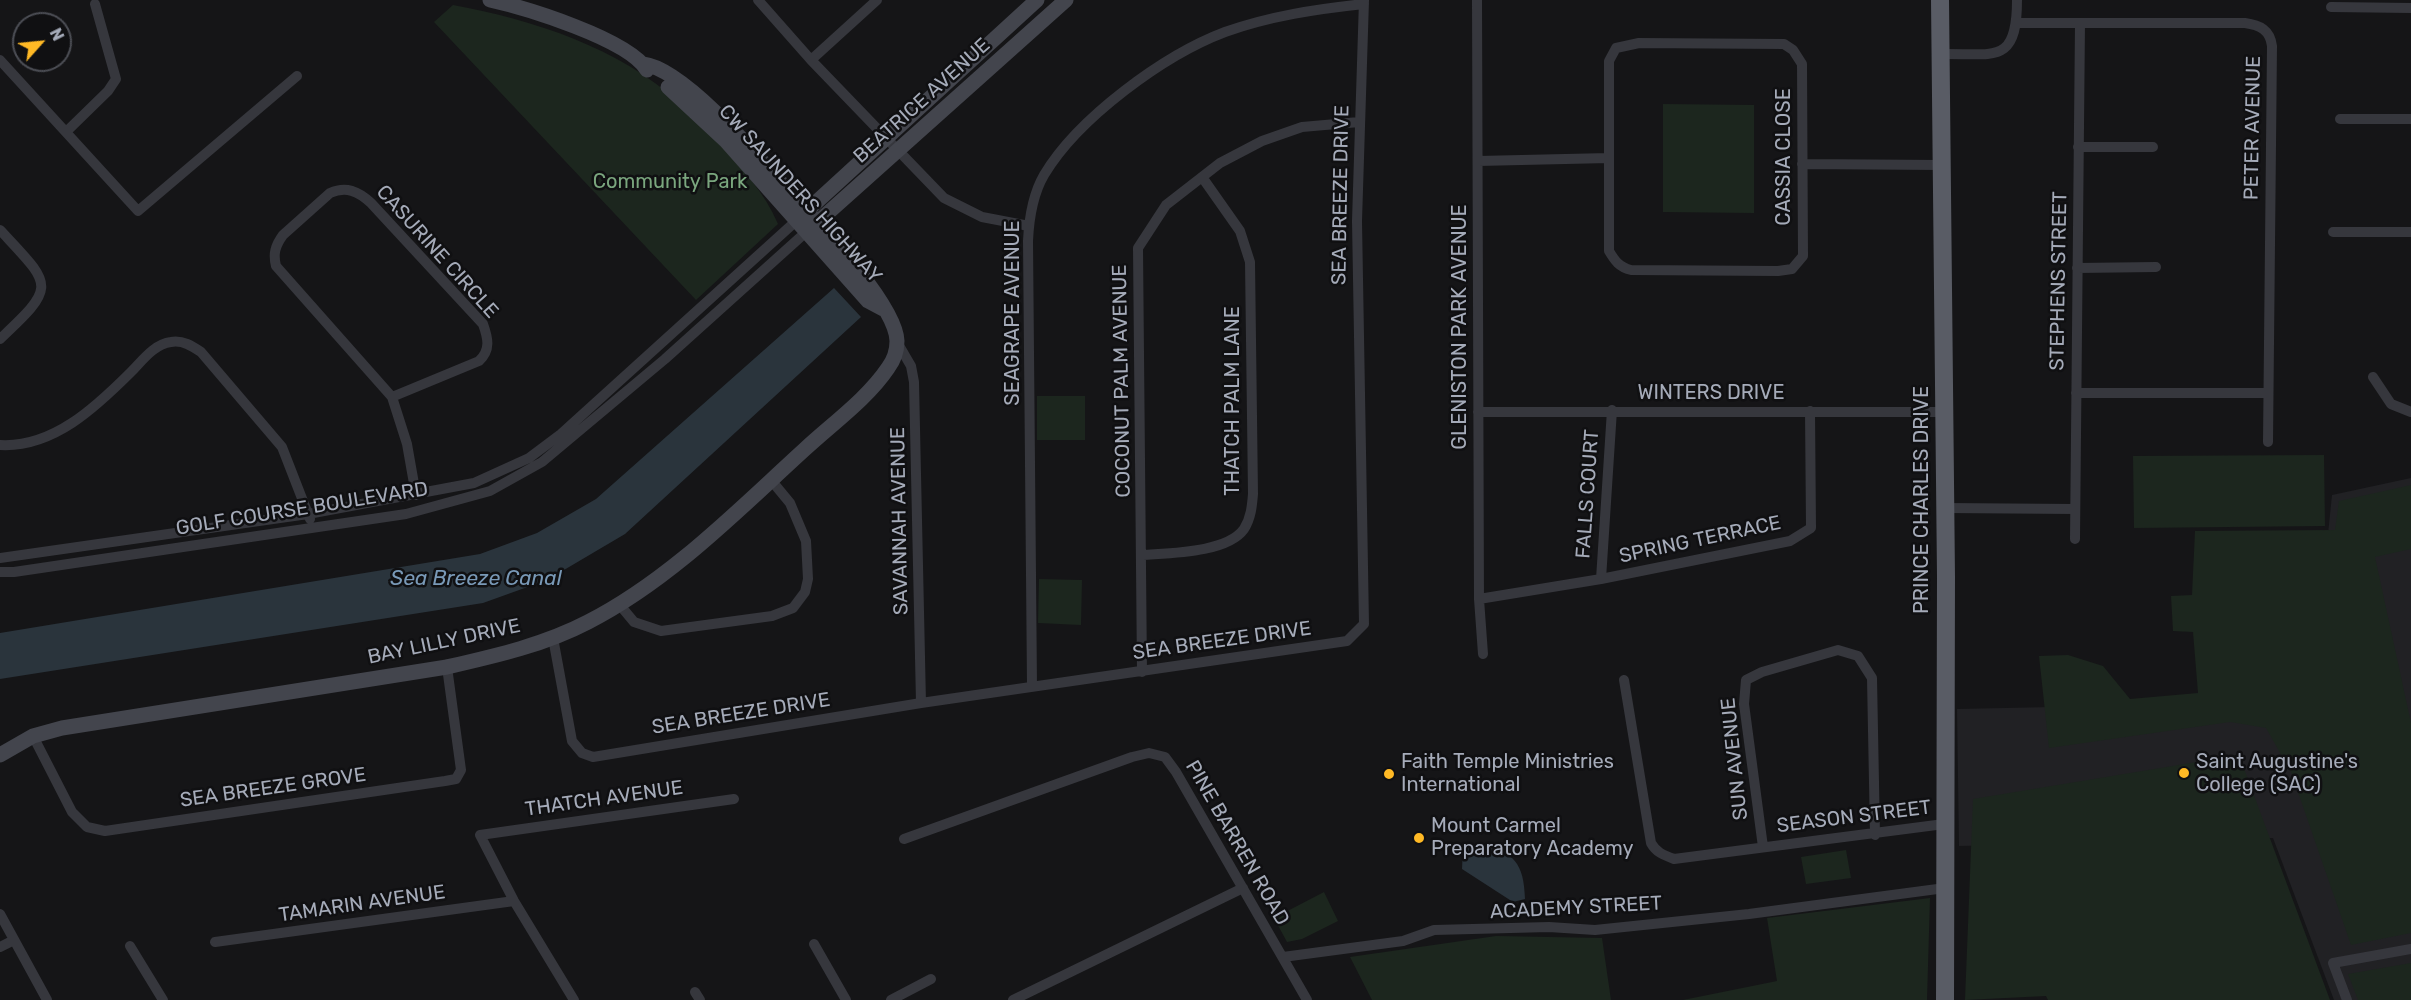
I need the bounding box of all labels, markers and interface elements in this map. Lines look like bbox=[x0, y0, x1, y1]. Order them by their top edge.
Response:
north arrow bbox=[12, 12, 72, 72]
text: N bbox=[46, 25, 68, 44]
street label: BEATRICE AVENUE bbox=[849, 33, 995, 169]
street label: PETER AVENUE bbox=[2240, 56, 2266, 200]
street label: CASSIA CLOSE bbox=[1772, 88, 1796, 226]
street label: CW SAUNDERS HIGHWAY bbox=[713, 100, 887, 288]
street label: SEA BREEZE DRIVE bbox=[1327, 105, 1355, 285]
park label: Community Park bbox=[593, 170, 747, 194]
street label: CASURINE CIRCLE bbox=[371, 180, 503, 324]
street label: STEPHENS STREET bbox=[2045, 191, 2073, 371]
street label: GLENISTON PARK AVENUE bbox=[1448, 204, 1472, 450]
street label: SEAGRAPE AVENUE bbox=[1001, 220, 1025, 406]
street label: COCONUT PALM AVENUE bbox=[1108, 264, 1136, 498]
street label: THATCH PALM LANE bbox=[1221, 306, 1245, 496]
street label: WINTERS DRIVE bbox=[1637, 381, 1785, 405]
street label: PRINCE CHARLES DRIVE bbox=[1910, 386, 1934, 614]
street label: SAVANNAH AVENUE bbox=[886, 427, 914, 615]
street label: FALLS COURT bbox=[1572, 429, 1604, 559]
street label: GOLF COURSE BOULEVARD bbox=[174, 477, 430, 541]
street label: SPRING TERRACE bbox=[1617, 511, 1783, 569]
water label: Sea Breeze Canal bbox=[390, 566, 562, 592]
street label: BAY LILLY DRIVE bbox=[365, 614, 523, 670]
street label: SEA BREEZE DRIVE bbox=[1131, 617, 1313, 665]
street label: SEA BREEZE DRIVE bbox=[650, 688, 832, 740]
street label: SUN AVENUE bbox=[1717, 697, 1753, 821]
place label: Faith Temple Ministries International bbox=[1401, 750, 1614, 797]
place label: Saint Augustine's College (SAC) bbox=[2196, 750, 2358, 797]
street label: PINE BARREN ROAD bbox=[1180, 756, 1294, 930]
street label: SEA BREEZE GROVE bbox=[178, 763, 368, 813]
marker: Saint Augustine's College (SAC) bbox=[2177, 766, 2191, 780]
marker: Faith Temple Ministries International bbox=[1382, 767, 1396, 781]
street label: THATCH AVENUE bbox=[523, 776, 685, 822]
street label: SEASON STREET bbox=[1775, 796, 1933, 838]
place label: Mount Carmel Preparatory Academy bbox=[1431, 814, 1634, 861]
marker: Mount Carmel Preparatory Academy bbox=[1412, 831, 1426, 845]
street label: TAMARIN AVENUE bbox=[277, 880, 447, 928]
street label: ACADEMY STREET bbox=[1489, 892, 1663, 924]

